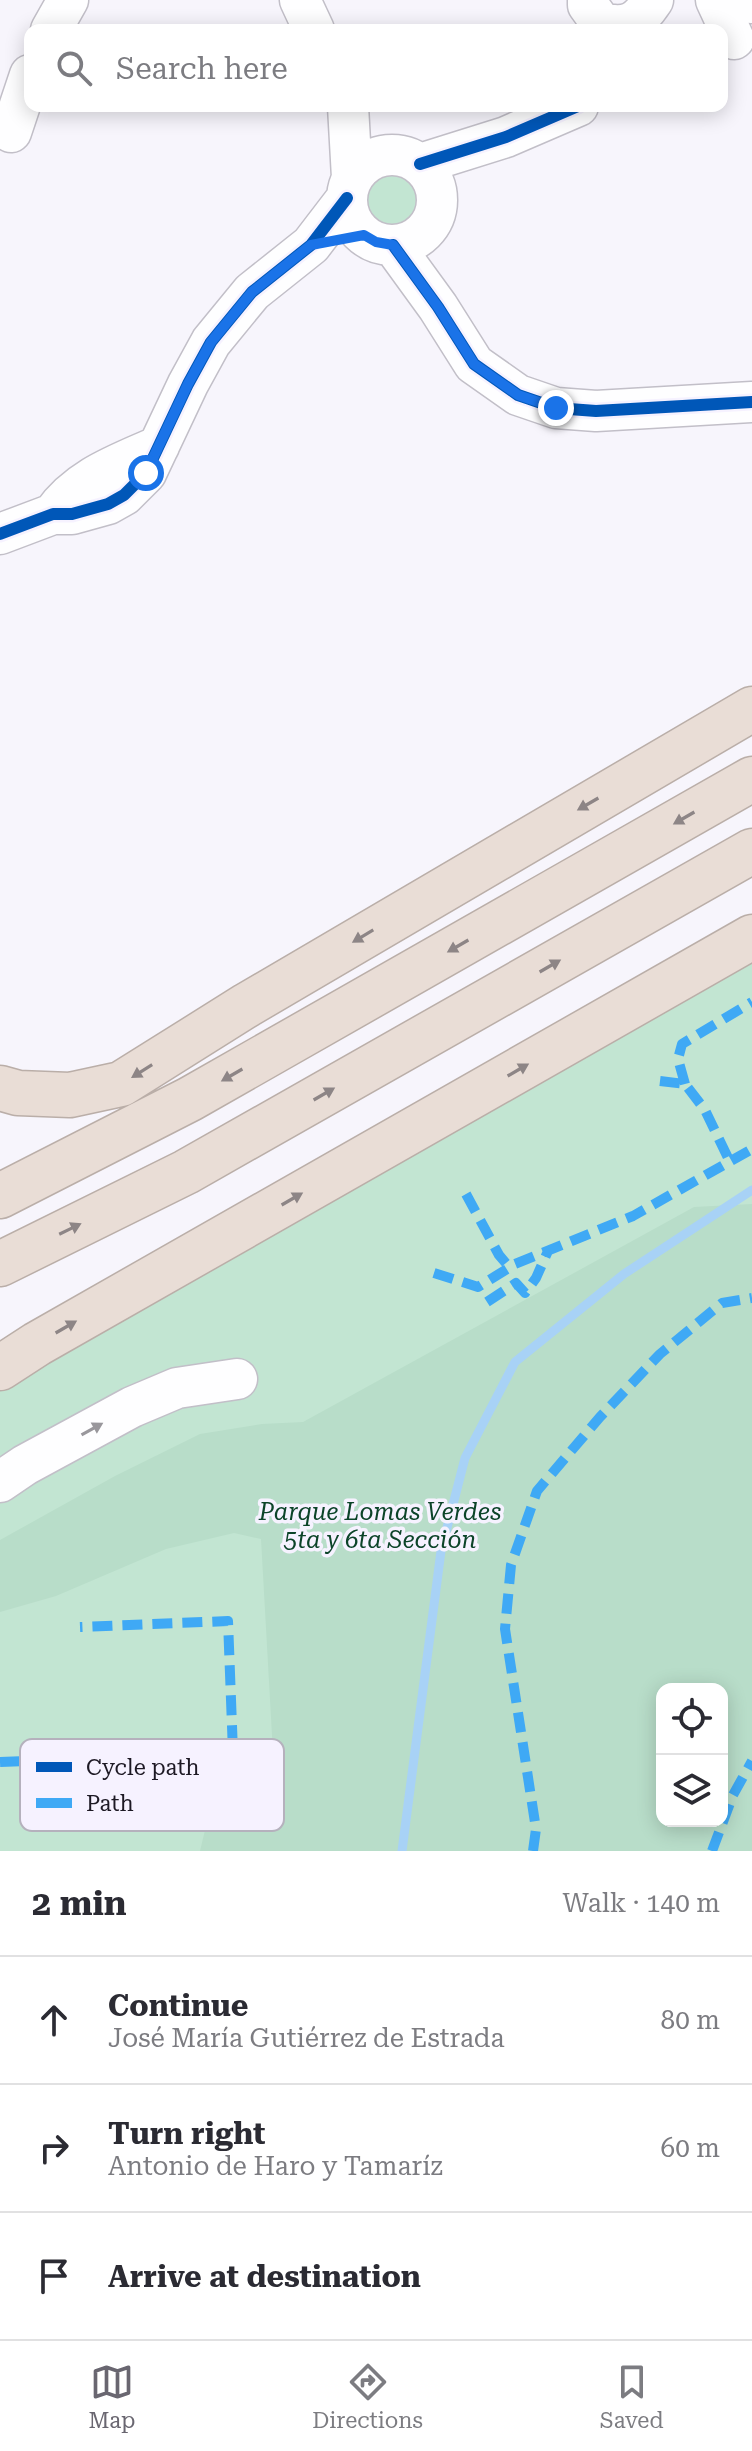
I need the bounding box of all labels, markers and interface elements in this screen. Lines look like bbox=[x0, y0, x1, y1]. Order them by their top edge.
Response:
search box bbox=[24, 24, 728, 112]
icon: search bbox=[52, 46, 96, 90]
text: Search here bbox=[116, 51, 288, 86]
route end bbox=[538, 390, 574, 426]
route start bbox=[128, 455, 164, 491]
one-way arrow bbox=[577, 797, 599, 811]
one-way arrow bbox=[673, 811, 695, 825]
one-way arrow bbox=[352, 929, 375, 943]
one-way arrow bbox=[447, 939, 469, 953]
one-way arrow bbox=[539, 959, 561, 973]
one-way arrow bbox=[507, 1063, 529, 1077]
one-way arrow bbox=[131, 1064, 152, 1079]
one-way arrow bbox=[221, 1068, 243, 1082]
one-way arrow bbox=[313, 1087, 335, 1101]
one-way arrow bbox=[281, 1192, 304, 1206]
one-way arrow bbox=[58, 1222, 81, 1236]
one-way arrow bbox=[55, 1320, 78, 1334]
one-way arrow bbox=[80, 1422, 103, 1435]
park label: Parque Lomas Verdes 5ta y 6ta Sección bbox=[258, 1498, 501, 1554]
map controls bbox=[656, 1683, 728, 1827]
button: locate bbox=[656, 1683, 728, 1755]
legend bbox=[20, 1739, 284, 1831]
text: Cycle path bbox=[86, 1755, 200, 1780]
button: layers bbox=[656, 1755, 728, 1827]
text: Path bbox=[86, 1791, 134, 1816]
text: 2 min bbox=[32, 1883, 127, 1923]
text: Walk · 140 m bbox=[562, 1888, 720, 1918]
text: Continue bbox=[108, 1988, 248, 2023]
icon: ahead bbox=[32, 1998, 76, 2042]
text: 80 m bbox=[661, 2005, 720, 2035]
text: José María Gutiérrez de Estrada bbox=[108, 2023, 505, 2053]
text: Turn right bbox=[108, 2116, 265, 2151]
icon: right bbox=[32, 2126, 76, 2170]
text: 60 m bbox=[661, 2133, 720, 2163]
text: Antonio de Haro y Tamaríz bbox=[108, 2151, 443, 2181]
icon: arrive bbox=[32, 2254, 76, 2298]
text: Arrive at destination bbox=[108, 2259, 421, 2294]
tab: Map bbox=[88, 2360, 135, 2433]
tab: Directions bbox=[312, 2360, 423, 2433]
tab: Saved bbox=[600, 2360, 664, 2433]

